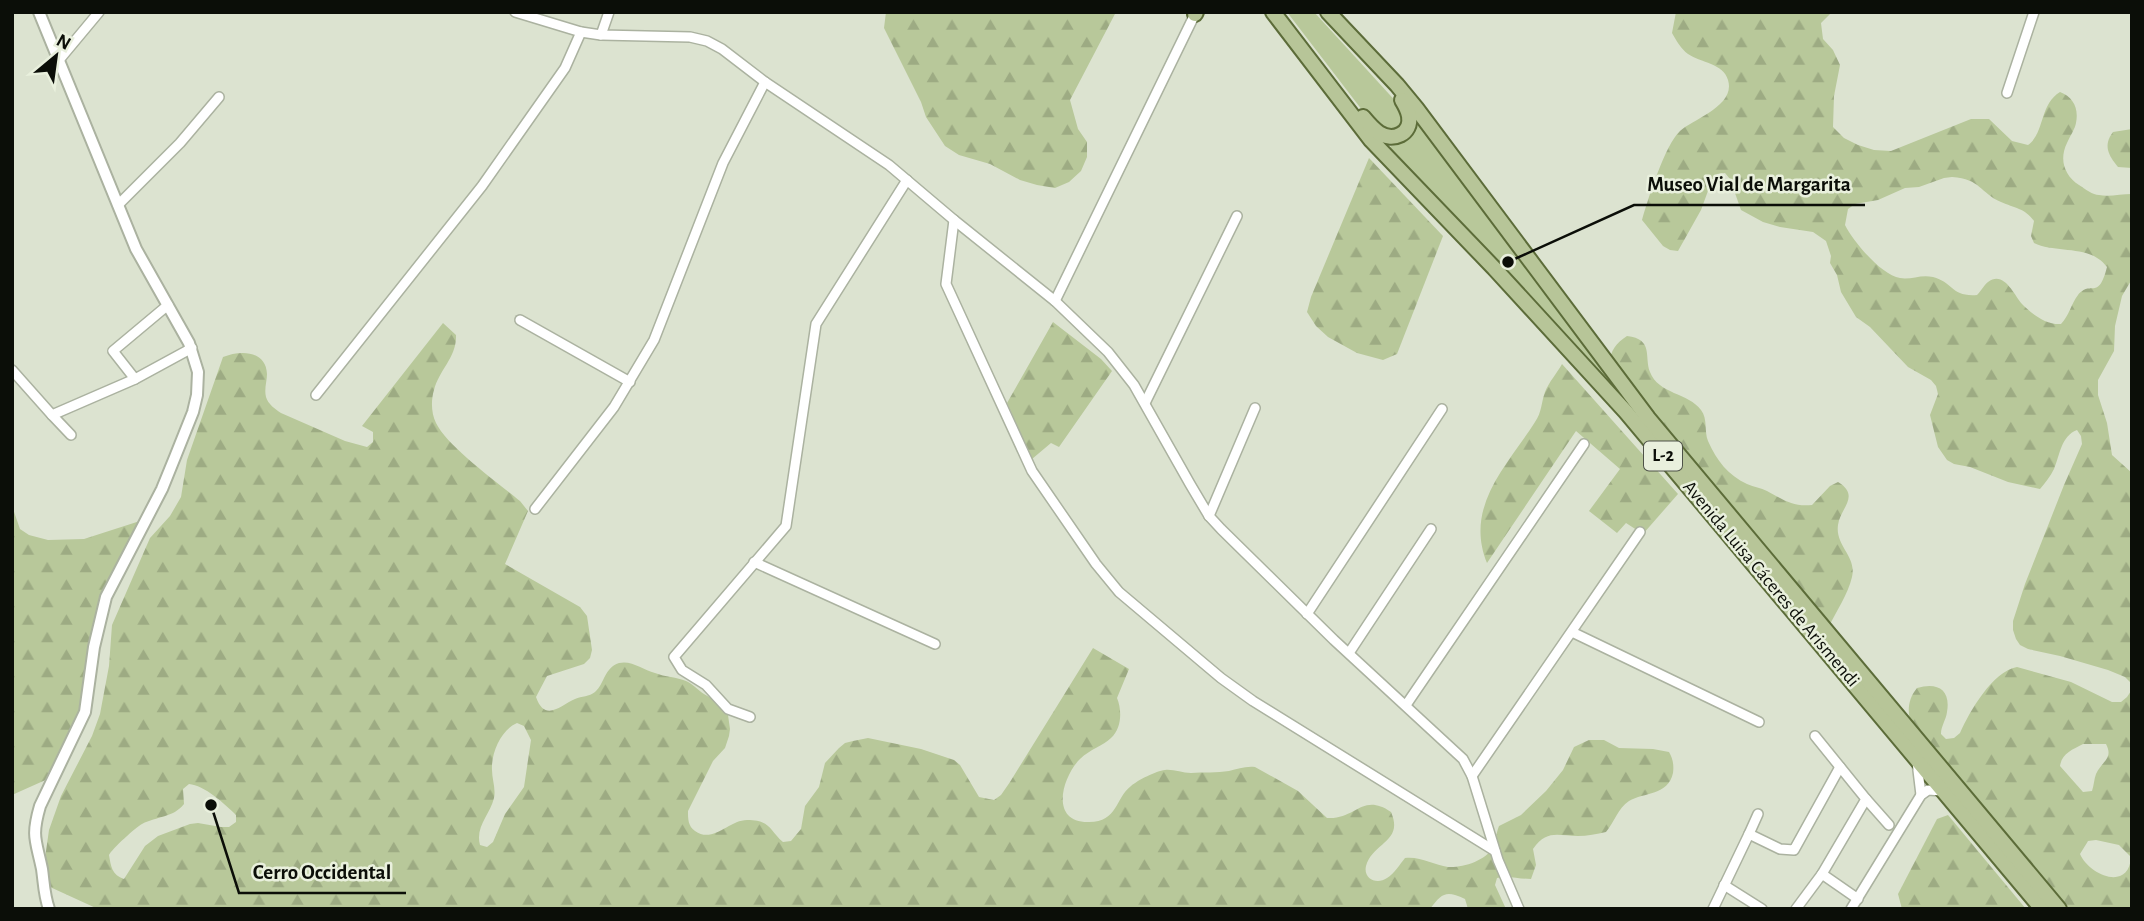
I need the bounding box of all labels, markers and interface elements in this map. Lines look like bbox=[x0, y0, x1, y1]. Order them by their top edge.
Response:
north arrow bbox=[21, 21, 91, 91]
text: N bbox=[53, 31, 74, 54]
callout: Museo Vial de Margarita bbox=[1634, 163, 1865, 205]
text: Museo Vial de Margarita bbox=[1647, 174, 1851, 195]
road number: L-2 bbox=[1644, 442, 1682, 470]
street label: Avenida Luisa Cáceres de Arismendi bbox=[1679, 477, 1863, 691]
callout: Cerro Occidental bbox=[239, 851, 406, 893]
text: Cerro Occidental bbox=[253, 862, 391, 883]

